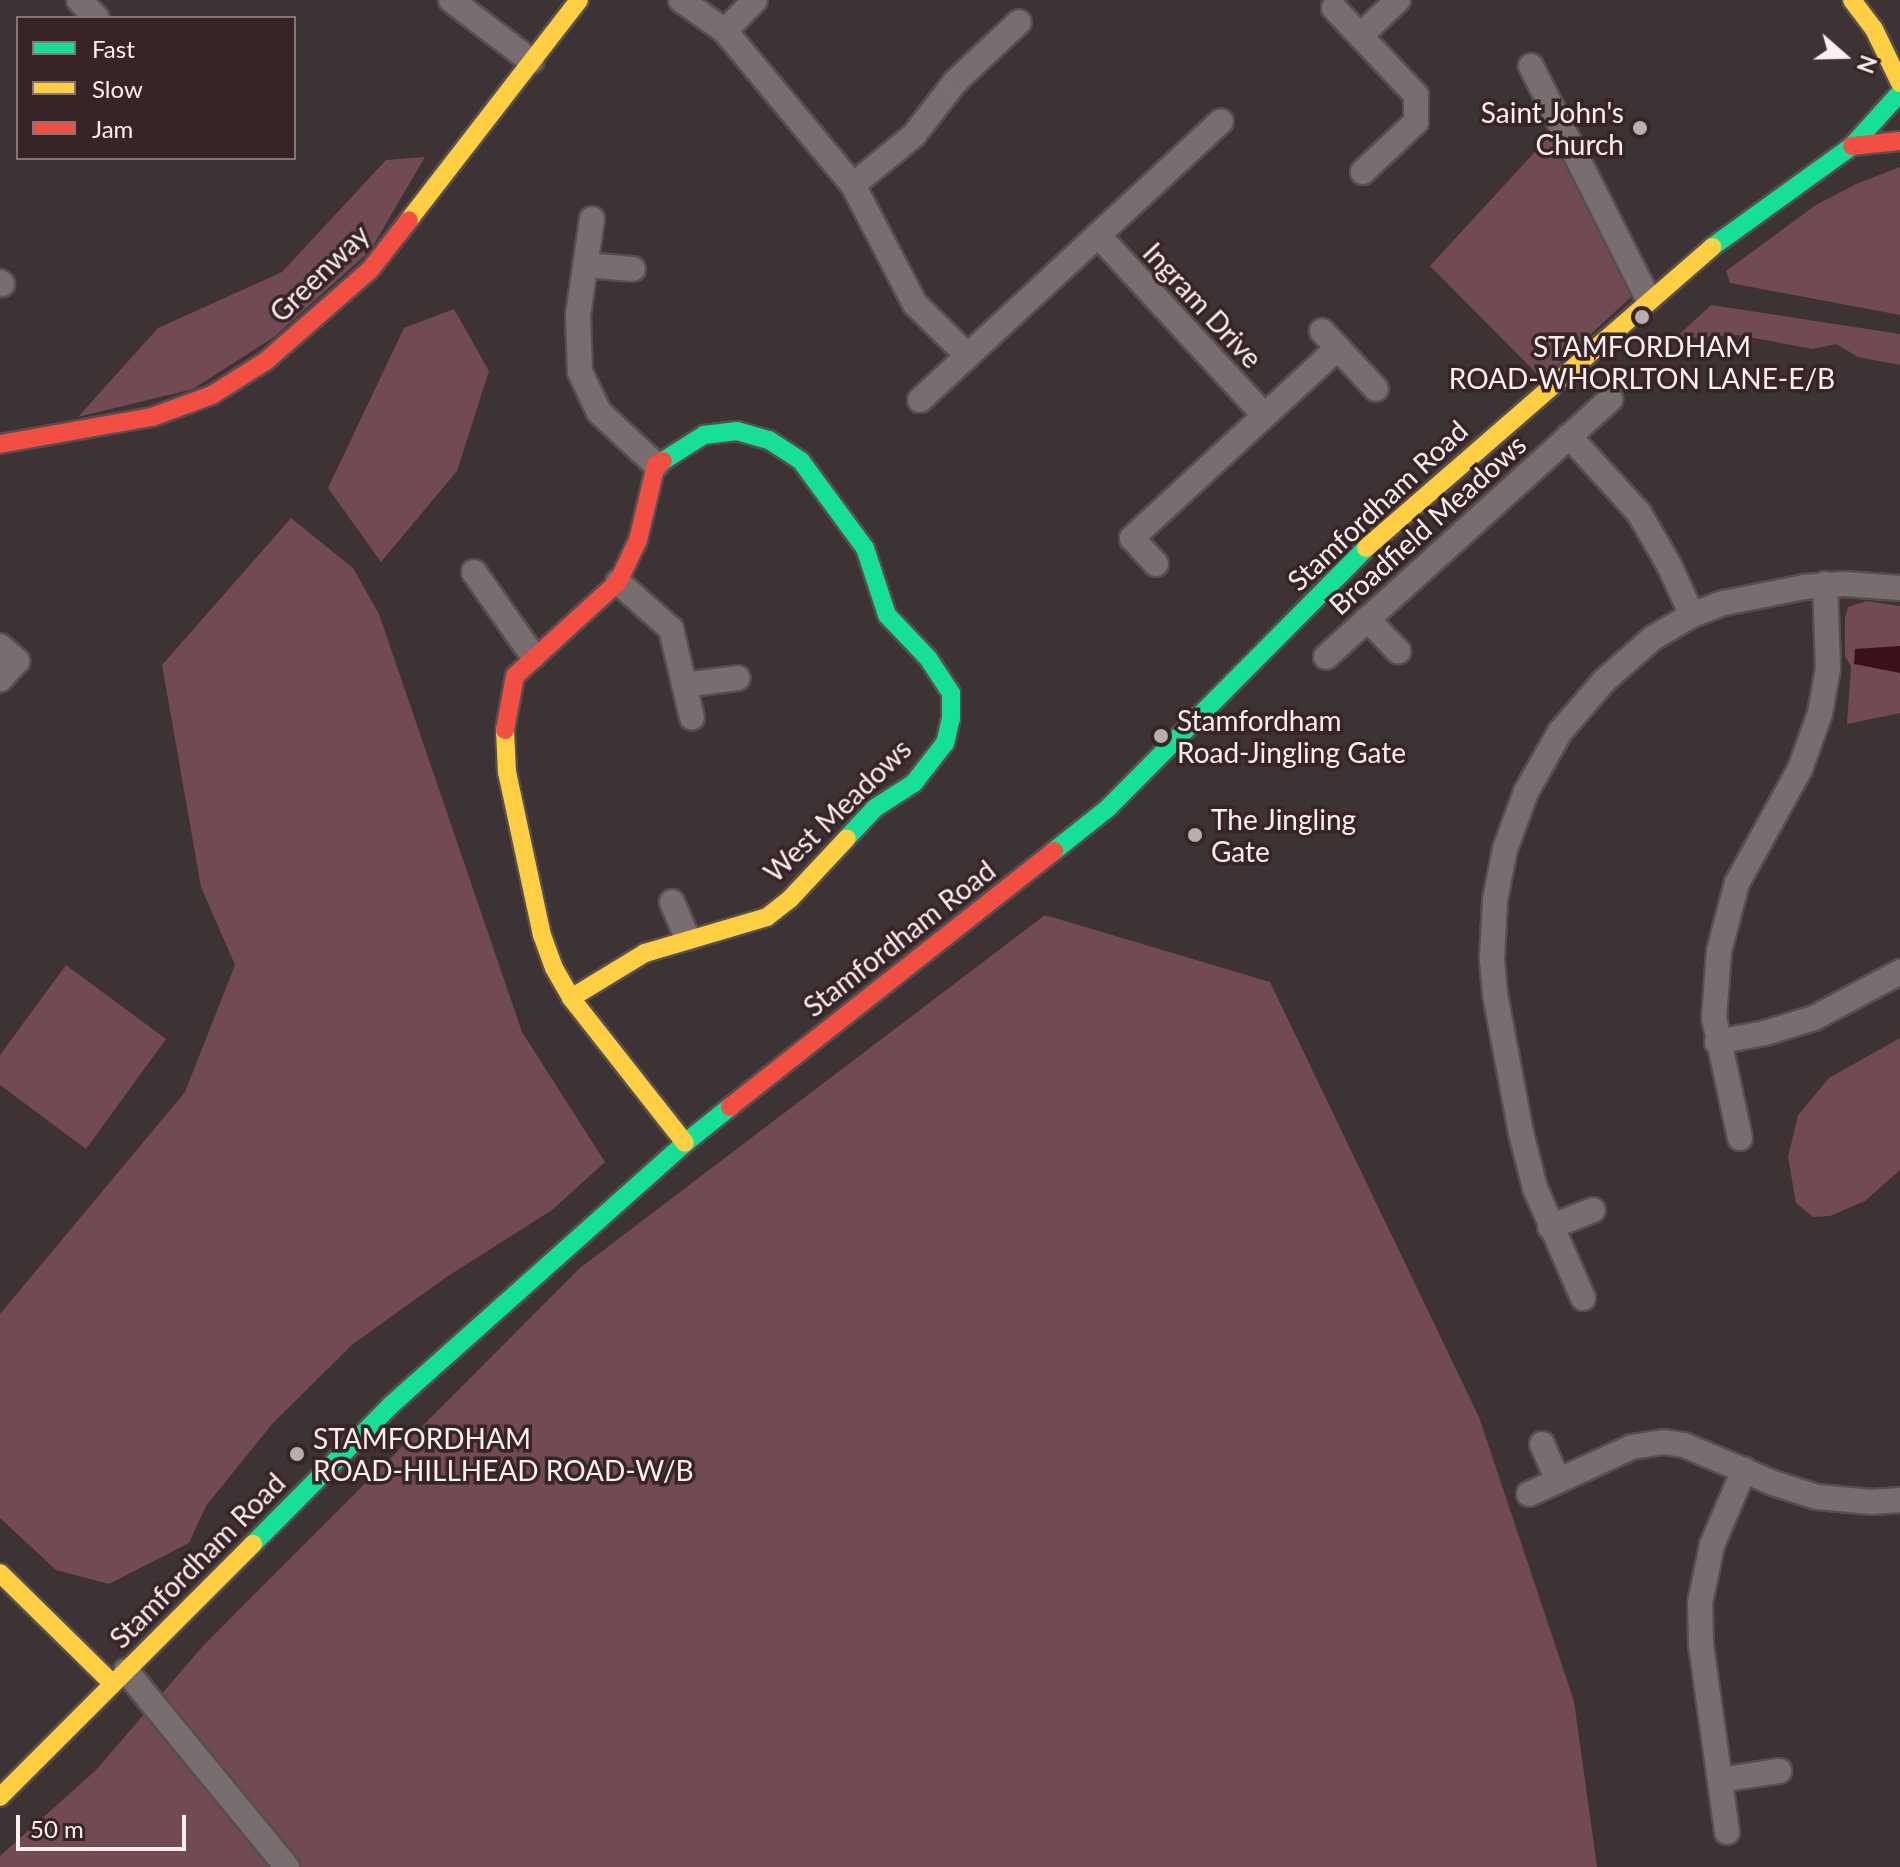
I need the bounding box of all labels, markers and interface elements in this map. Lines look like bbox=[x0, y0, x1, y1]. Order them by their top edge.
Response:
legend bbox=[16, 16, 296, 160]
north arrow bbox=[1804, 16, 1884, 96]
text: Fast bbox=[92, 34, 135, 63]
text: N bbox=[1851, 52, 1883, 77]
text: Slow bbox=[92, 74, 143, 103]
place label: Saint John's Church bbox=[1480, 95, 1624, 161]
text: Jam bbox=[92, 114, 133, 143]
marker: Saint John's Church bbox=[1631, 119, 1649, 137]
street label: Greenway bbox=[262, 218, 376, 328]
street label: Ingram Drive bbox=[1137, 236, 1269, 374]
marker: STAMFORDHAM ROAD-WHORLTON LANE-E/B bbox=[1633, 308, 1651, 326]
place label: STAMFORDHAM ROAD-WHORLTON LANE-E/B bbox=[1449, 329, 1835, 395]
street label: Stamfordham Road bbox=[1280, 413, 1474, 597]
street label: Broadfield Meadows bbox=[1322, 427, 1532, 621]
place label: Stamfordham Road-Jingling Gate bbox=[1177, 703, 1406, 769]
marker: Stamfordham Road-Jingling Gate bbox=[1152, 727, 1170, 745]
street label: West Meadows bbox=[757, 732, 917, 888]
place label: The Jingling Gate bbox=[1211, 802, 1357, 868]
marker: The Jingling Gate bbox=[1186, 826, 1204, 844]
street label: Stamfordham Road bbox=[797, 853, 1001, 1023]
place label: STAMFORDHAM ROAD-HILLHEAD ROAD-W/B bbox=[313, 1421, 694, 1487]
marker: STAMFORDHAM ROAD-HILLHEAD ROAD-W/B bbox=[288, 1445, 306, 1463]
street label: Stamfordham Road bbox=[102, 1465, 292, 1655]
scale bar bbox=[20, 1799, 190, 1849]
text: 50 m bbox=[30, 1814, 84, 1843]

